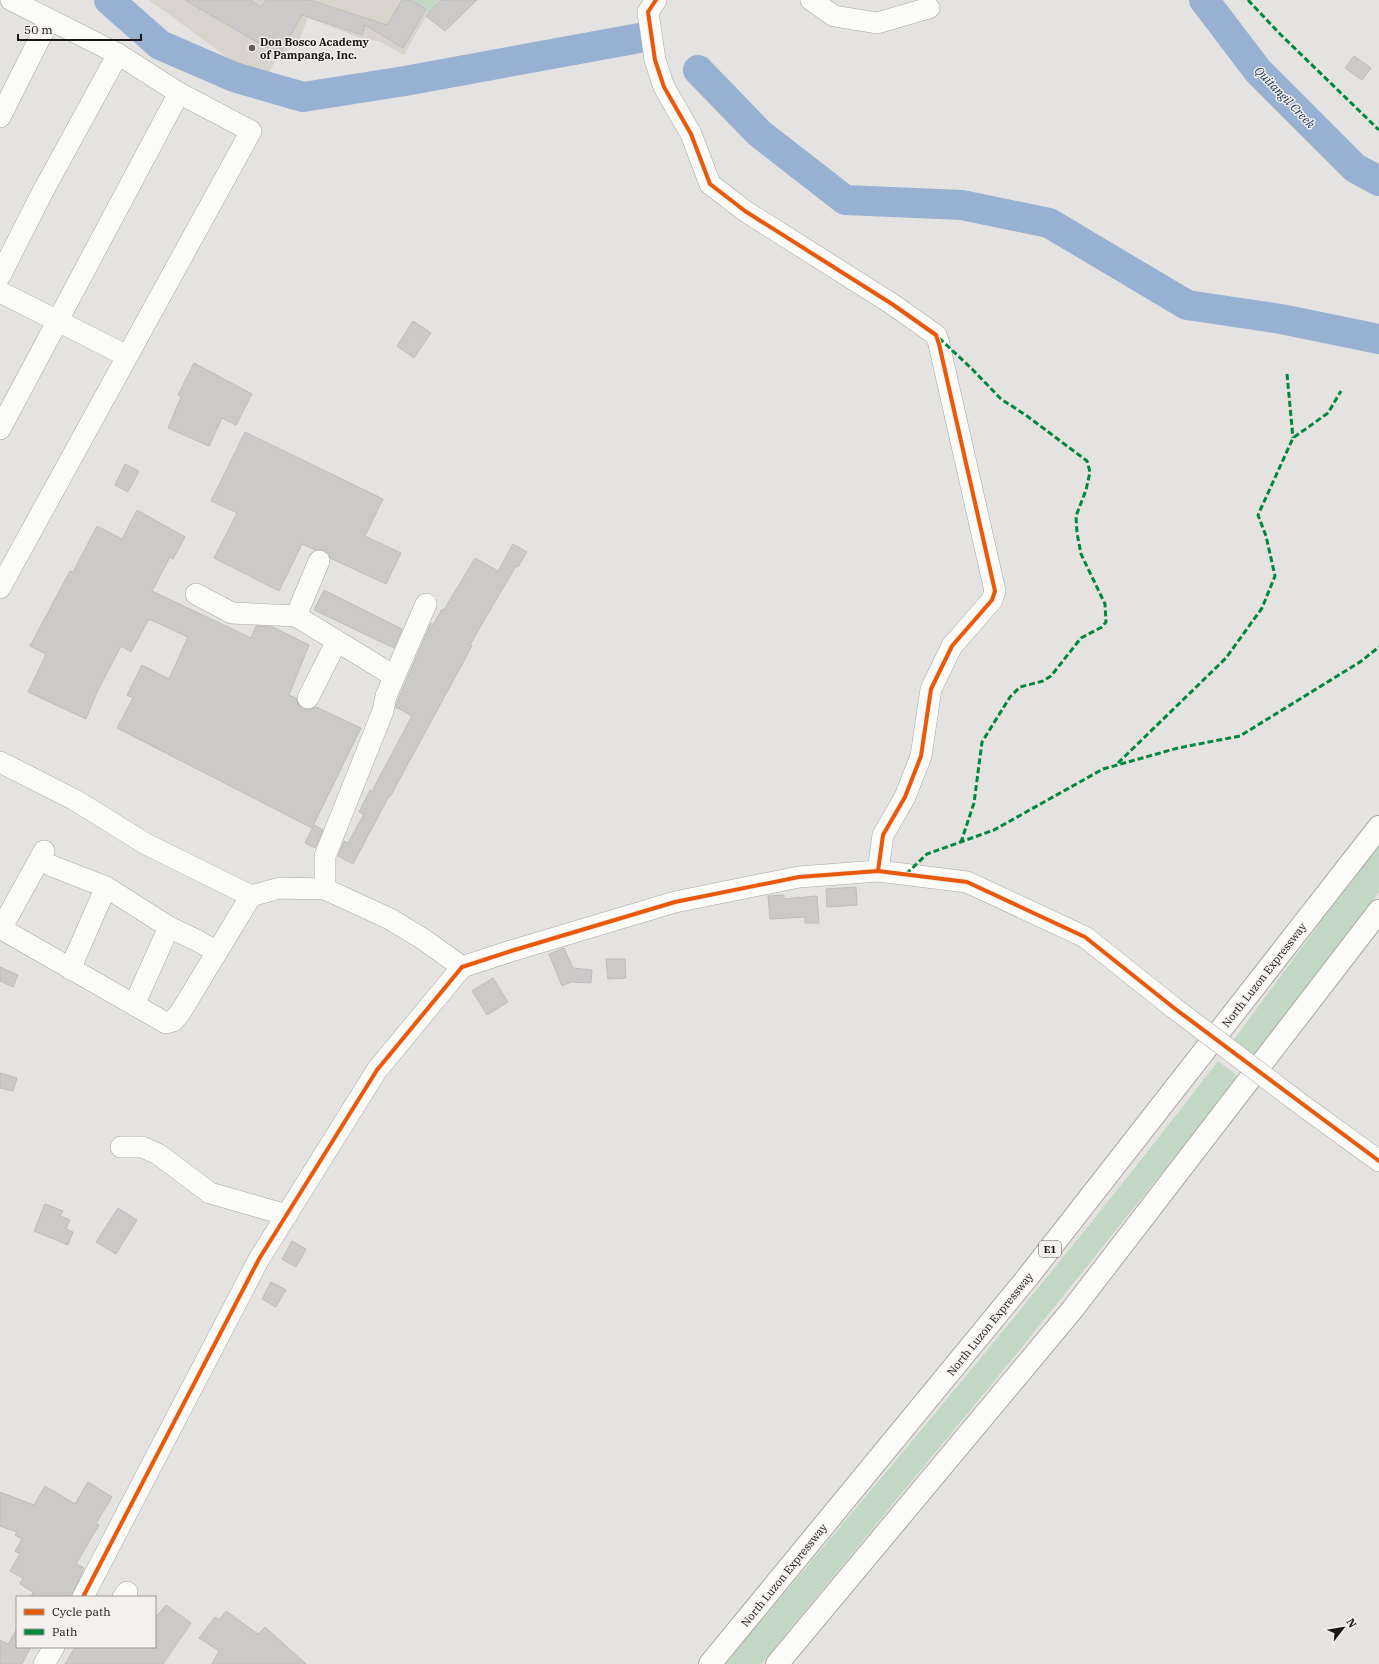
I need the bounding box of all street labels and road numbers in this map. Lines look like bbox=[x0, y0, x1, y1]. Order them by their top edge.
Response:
street label: North Luzon Expressway bbox=[1219, 920, 1309, 1030]
road number: E1 bbox=[1039, 1241, 1061, 1257]
street label: North Luzon Expressway bbox=[944, 1269, 1036, 1379]
street label: North Luzon Expressway bbox=[738, 1520, 830, 1630]

